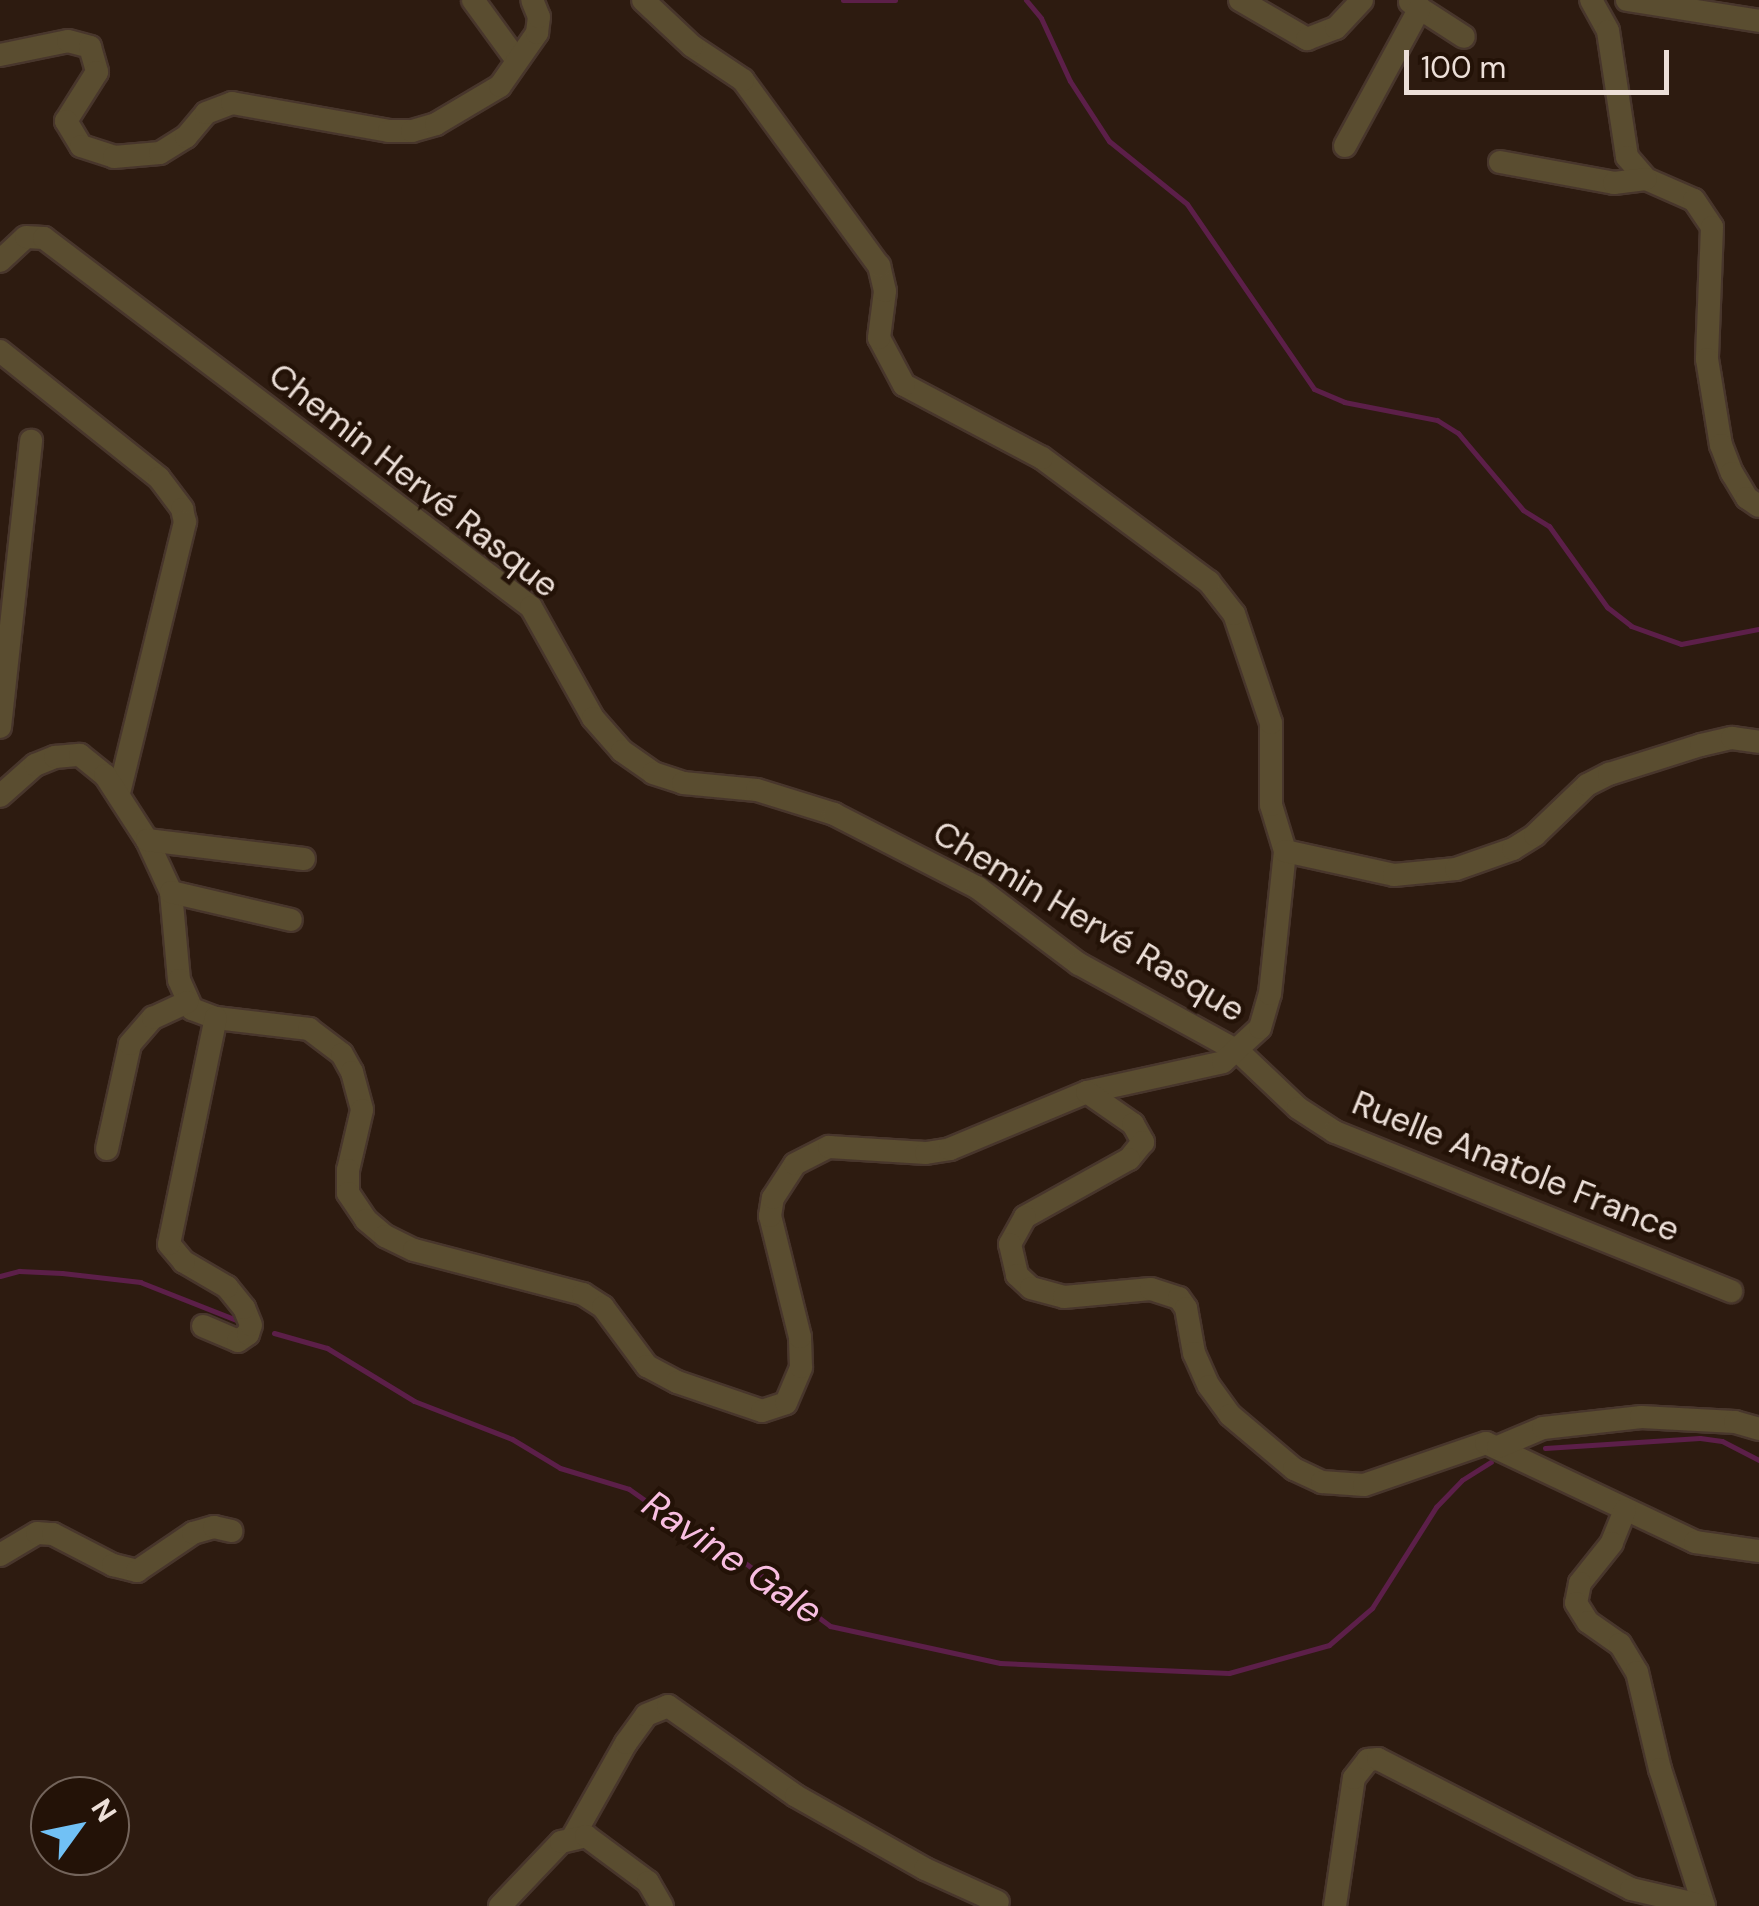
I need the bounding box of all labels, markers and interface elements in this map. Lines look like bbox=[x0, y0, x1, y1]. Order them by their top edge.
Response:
scale bar bbox=[1409, 30, 1674, 92]
text: 100 m bbox=[1421, 48, 1506, 87]
street label: Chemin Hervé Rasque bbox=[261, 354, 567, 606]
street label: Chemin Hervé Rasque bbox=[925, 811, 1253, 1031]
street label: Ruelle Anatole France bbox=[1346, 1081, 1686, 1251]
water label: Ravine Gale bbox=[634, 1481, 830, 1635]
north arrow bbox=[30, 1776, 130, 1876]
text: N bbox=[83, 1792, 125, 1829]

